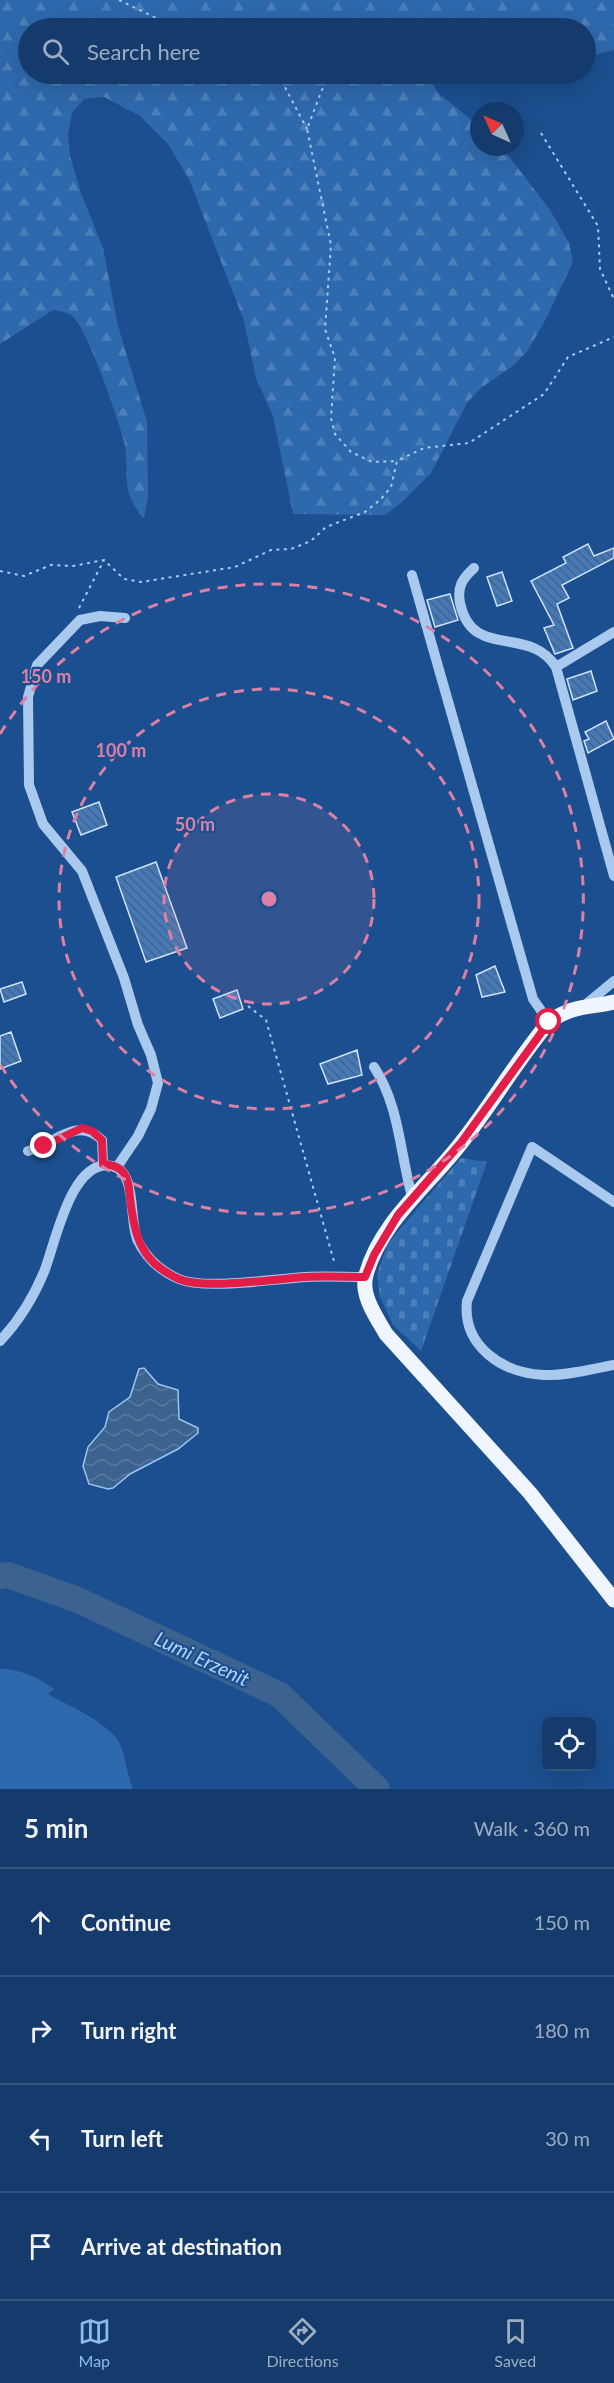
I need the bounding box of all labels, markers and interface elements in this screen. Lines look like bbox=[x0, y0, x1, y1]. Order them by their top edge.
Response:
search box bbox=[18, 18, 596, 84]
icon: search bbox=[39, 35, 72, 68]
text: Search here bbox=[87, 38, 200, 65]
north arrow bbox=[470, 102, 524, 156]
text: 150 m bbox=[21, 665, 71, 687]
text: 100 m bbox=[96, 739, 146, 761]
text: 50 m bbox=[175, 813, 215, 835]
centre of rings bbox=[259, 889, 279, 909]
route start bbox=[535, 1008, 561, 1034]
route end bbox=[30, 1132, 56, 1158]
water label: Lumi Erzenit bbox=[151, 1626, 254, 1691]
map controls bbox=[542, 1717, 596, 1771]
button: locate bbox=[542, 1717, 596, 1771]
text: 5 min bbox=[24, 1812, 88, 1844]
text: Walk · 360 m bbox=[474, 1816, 590, 1840]
icon: ahead bbox=[24, 1906, 57, 1939]
text: Continue bbox=[81, 1909, 171, 1936]
text: 150 m bbox=[534, 1910, 590, 1934]
icon: right bbox=[24, 2014, 57, 2047]
text: Turn right bbox=[81, 2017, 176, 2044]
text: 180 m bbox=[534, 2018, 590, 2042]
icon: left bbox=[24, 2122, 57, 2155]
text: Turn left bbox=[81, 2125, 163, 2152]
text: 30 m bbox=[545, 2126, 590, 2150]
icon: arrive bbox=[24, 2230, 57, 2263]
text: Arrive at destination bbox=[81, 2233, 282, 2260]
tab: Map bbox=[78, 2315, 111, 2370]
tab: Directions bbox=[266, 2315, 339, 2370]
tab: Saved bbox=[494, 2315, 536, 2370]

